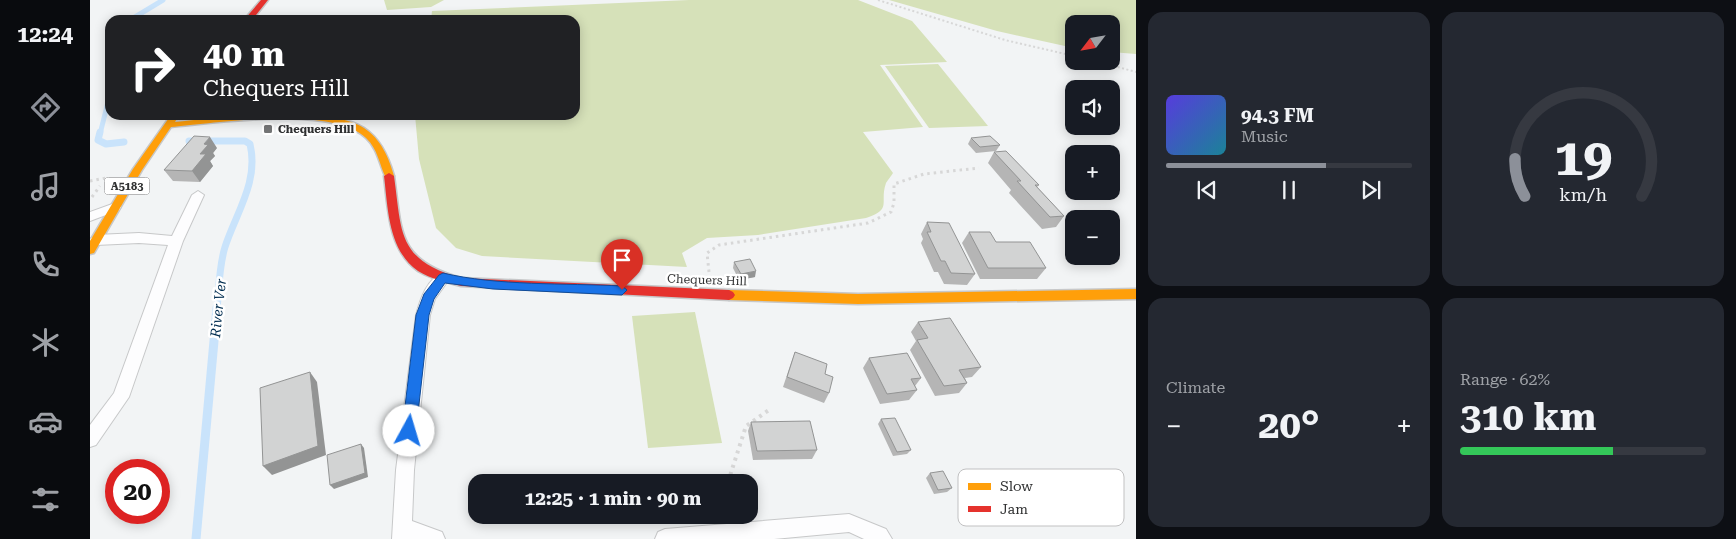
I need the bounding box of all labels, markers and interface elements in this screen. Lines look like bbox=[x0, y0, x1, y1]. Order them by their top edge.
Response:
north arrow bbox=[1065, 15, 1120, 70]
map controls bbox=[1065, 15, 1120, 265]
text: 12:24 bbox=[17, 22, 73, 47]
text: 40 m bbox=[203, 34, 285, 75]
icon: right bbox=[120, 35, 185, 100]
text: Chequers Hill bbox=[203, 76, 349, 101]
button: sound bbox=[1065, 80, 1120, 135]
icon: directions bbox=[28, 90, 63, 125]
text: 94.3 FM bbox=[1241, 104, 1314, 127]
marker: Chequers Hill bbox=[262, 123, 274, 135]
place label: Chequers Hill bbox=[278, 123, 354, 136]
text: Music bbox=[1241, 127, 1288, 146]
text: 19 bbox=[1554, 127, 1612, 188]
button: + bbox=[1065, 145, 1120, 200]
icon: music bbox=[28, 169, 63, 204]
icon: previous bbox=[1193, 176, 1221, 204]
icon: pause bbox=[1275, 176, 1303, 204]
icon: next bbox=[1357, 176, 1385, 204]
road number: A5183 bbox=[105, 178, 150, 195]
text: km/h bbox=[1559, 184, 1607, 205]
button: − bbox=[1065, 210, 1120, 265]
pin bbox=[601, 239, 643, 290]
icon: arrive bbox=[608, 246, 636, 274]
icon: phone bbox=[28, 247, 63, 282]
street label: Chequers Hill bbox=[667, 272, 747, 288]
water label: River Ver bbox=[207, 278, 229, 339]
icon: climate bbox=[28, 325, 63, 360]
text: Range · 62% bbox=[1460, 370, 1550, 389]
text: Climate bbox=[1166, 378, 1225, 397]
text: 310 km bbox=[1460, 395, 1596, 439]
text: 20° bbox=[1258, 403, 1320, 447]
icon: car bbox=[28, 404, 63, 439]
position arrow bbox=[382, 404, 434, 456]
text: − bbox=[1166, 410, 1182, 443]
text: + bbox=[1396, 410, 1412, 443]
speed limit sign: 20 bbox=[105, 459, 170, 524]
legend bbox=[958, 469, 1124, 526]
text: Slow bbox=[1000, 478, 1033, 494]
icon: filters bbox=[28, 482, 63, 517]
text: 12:25 · 1 min · 90 m bbox=[525, 487, 701, 510]
text: Jam bbox=[1000, 501, 1028, 517]

